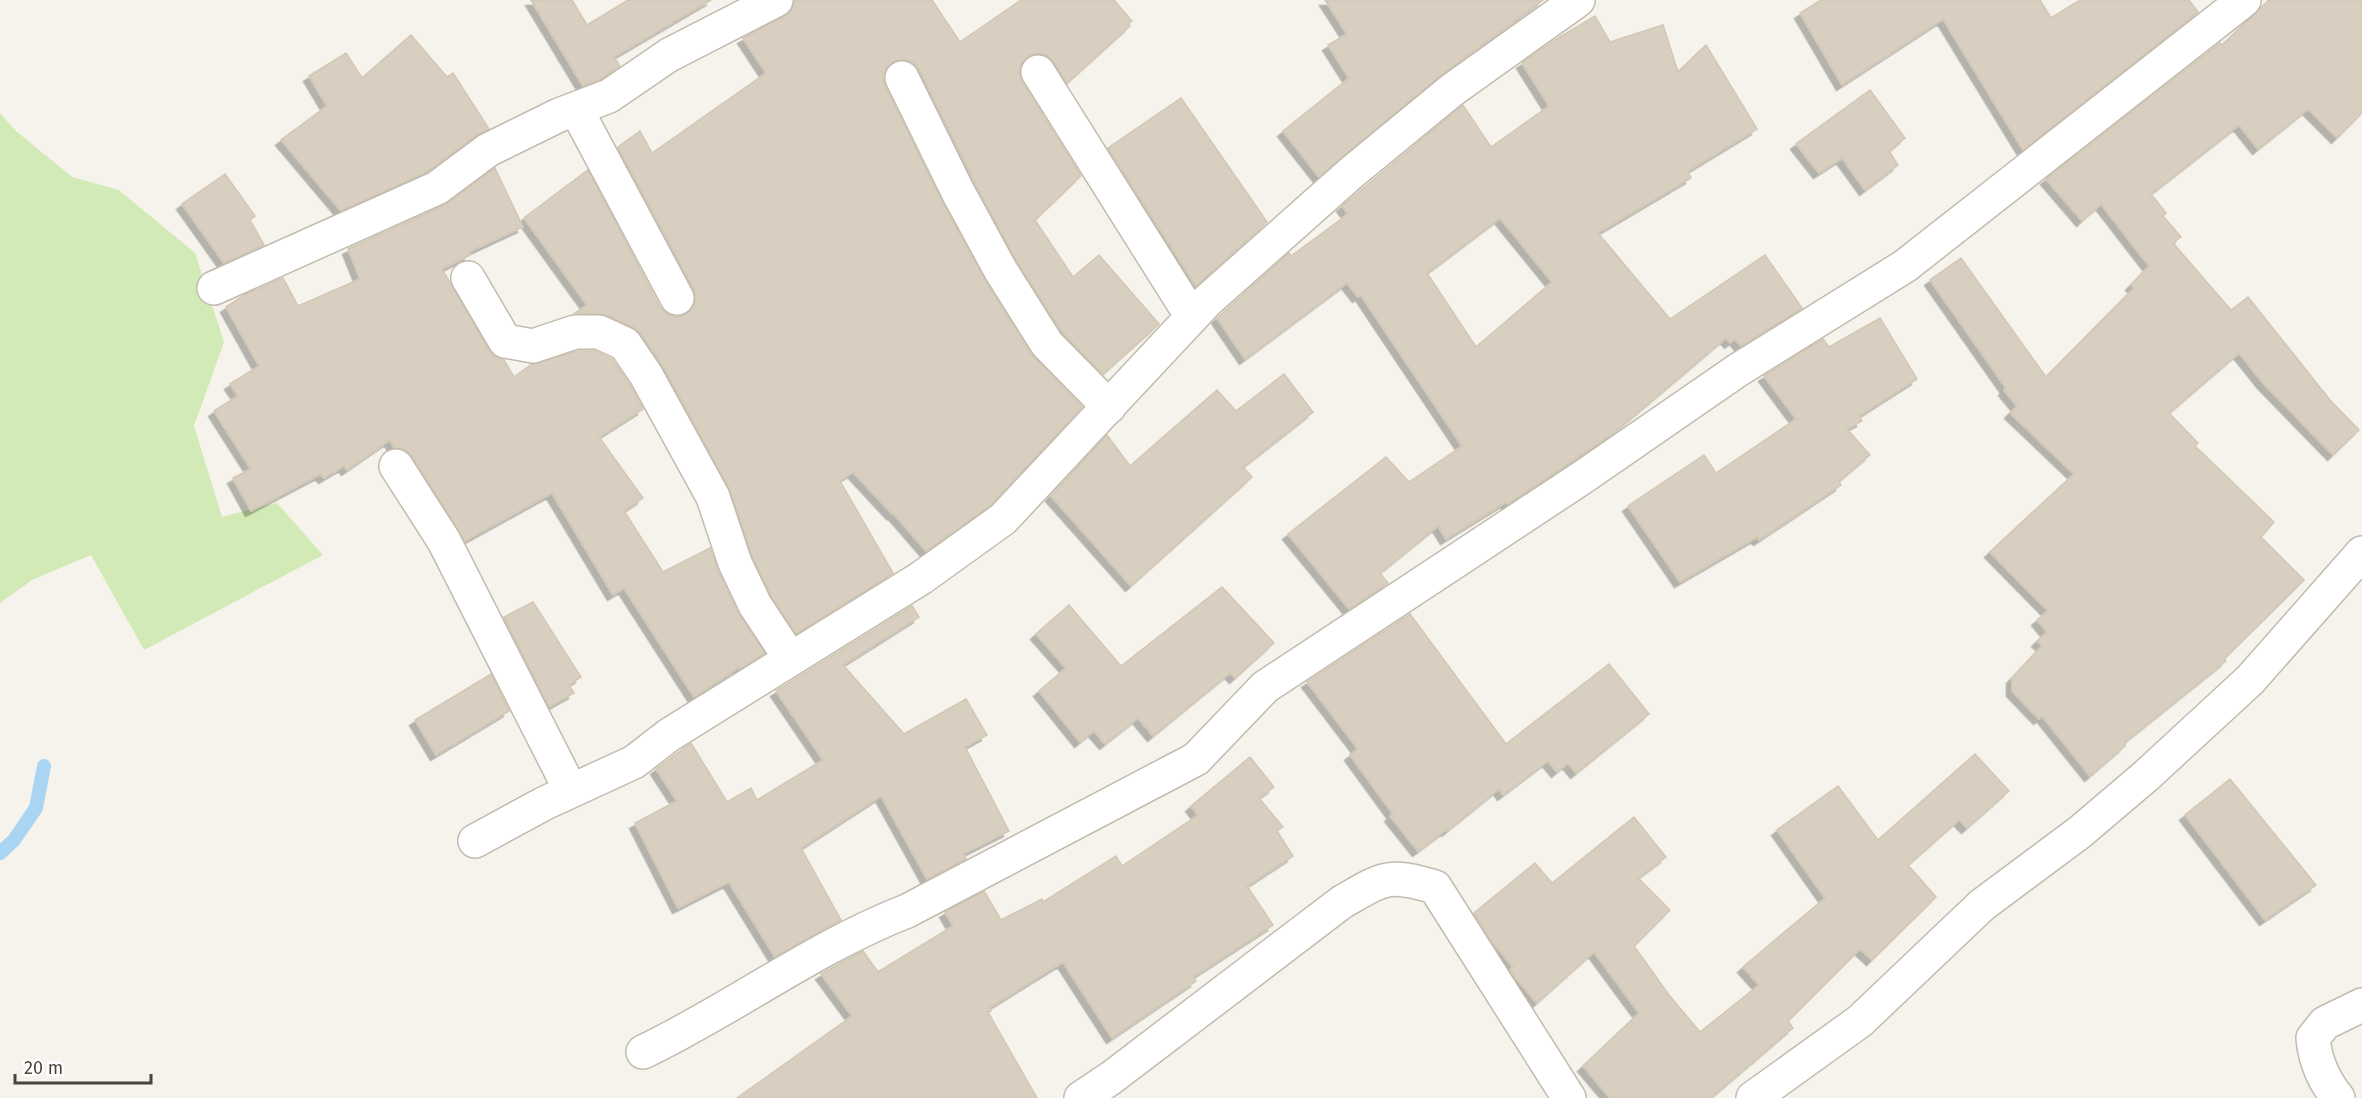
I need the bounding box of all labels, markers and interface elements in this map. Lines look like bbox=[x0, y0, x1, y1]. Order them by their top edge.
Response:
scale bar bbox=[15, 1047, 152, 1085]
text: 20 m bbox=[24, 1057, 63, 1079]

